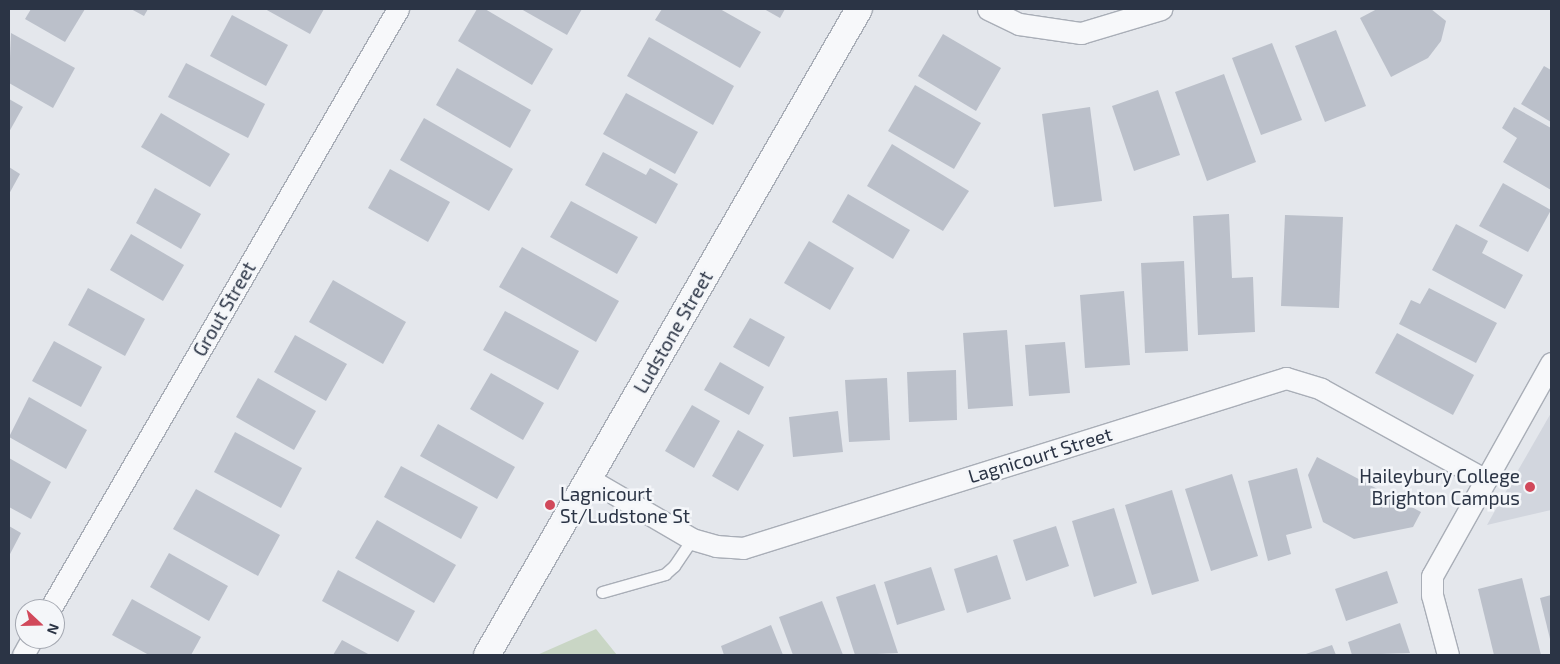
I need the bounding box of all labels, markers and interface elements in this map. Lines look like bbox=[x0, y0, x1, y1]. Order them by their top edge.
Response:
street label: Grout Street bbox=[188, 258, 260, 360]
street label: Ludstone Street bbox=[629, 267, 717, 397]
street label: Lagnicourt Street bbox=[965, 422, 1115, 488]
place label: Haileybury College Brighton Campus bbox=[1359, 465, 1520, 509]
marker: Haileybury College Brighton Campus bbox=[1524, 481, 1536, 493]
place label: Lagnicourt St/Ludstone St bbox=[560, 483, 690, 527]
marker: Lagnicourt St/Ludstone St bbox=[544, 499, 556, 511]
north arrow bbox=[15, 599, 65, 649]
text: N bbox=[44, 621, 63, 637]

